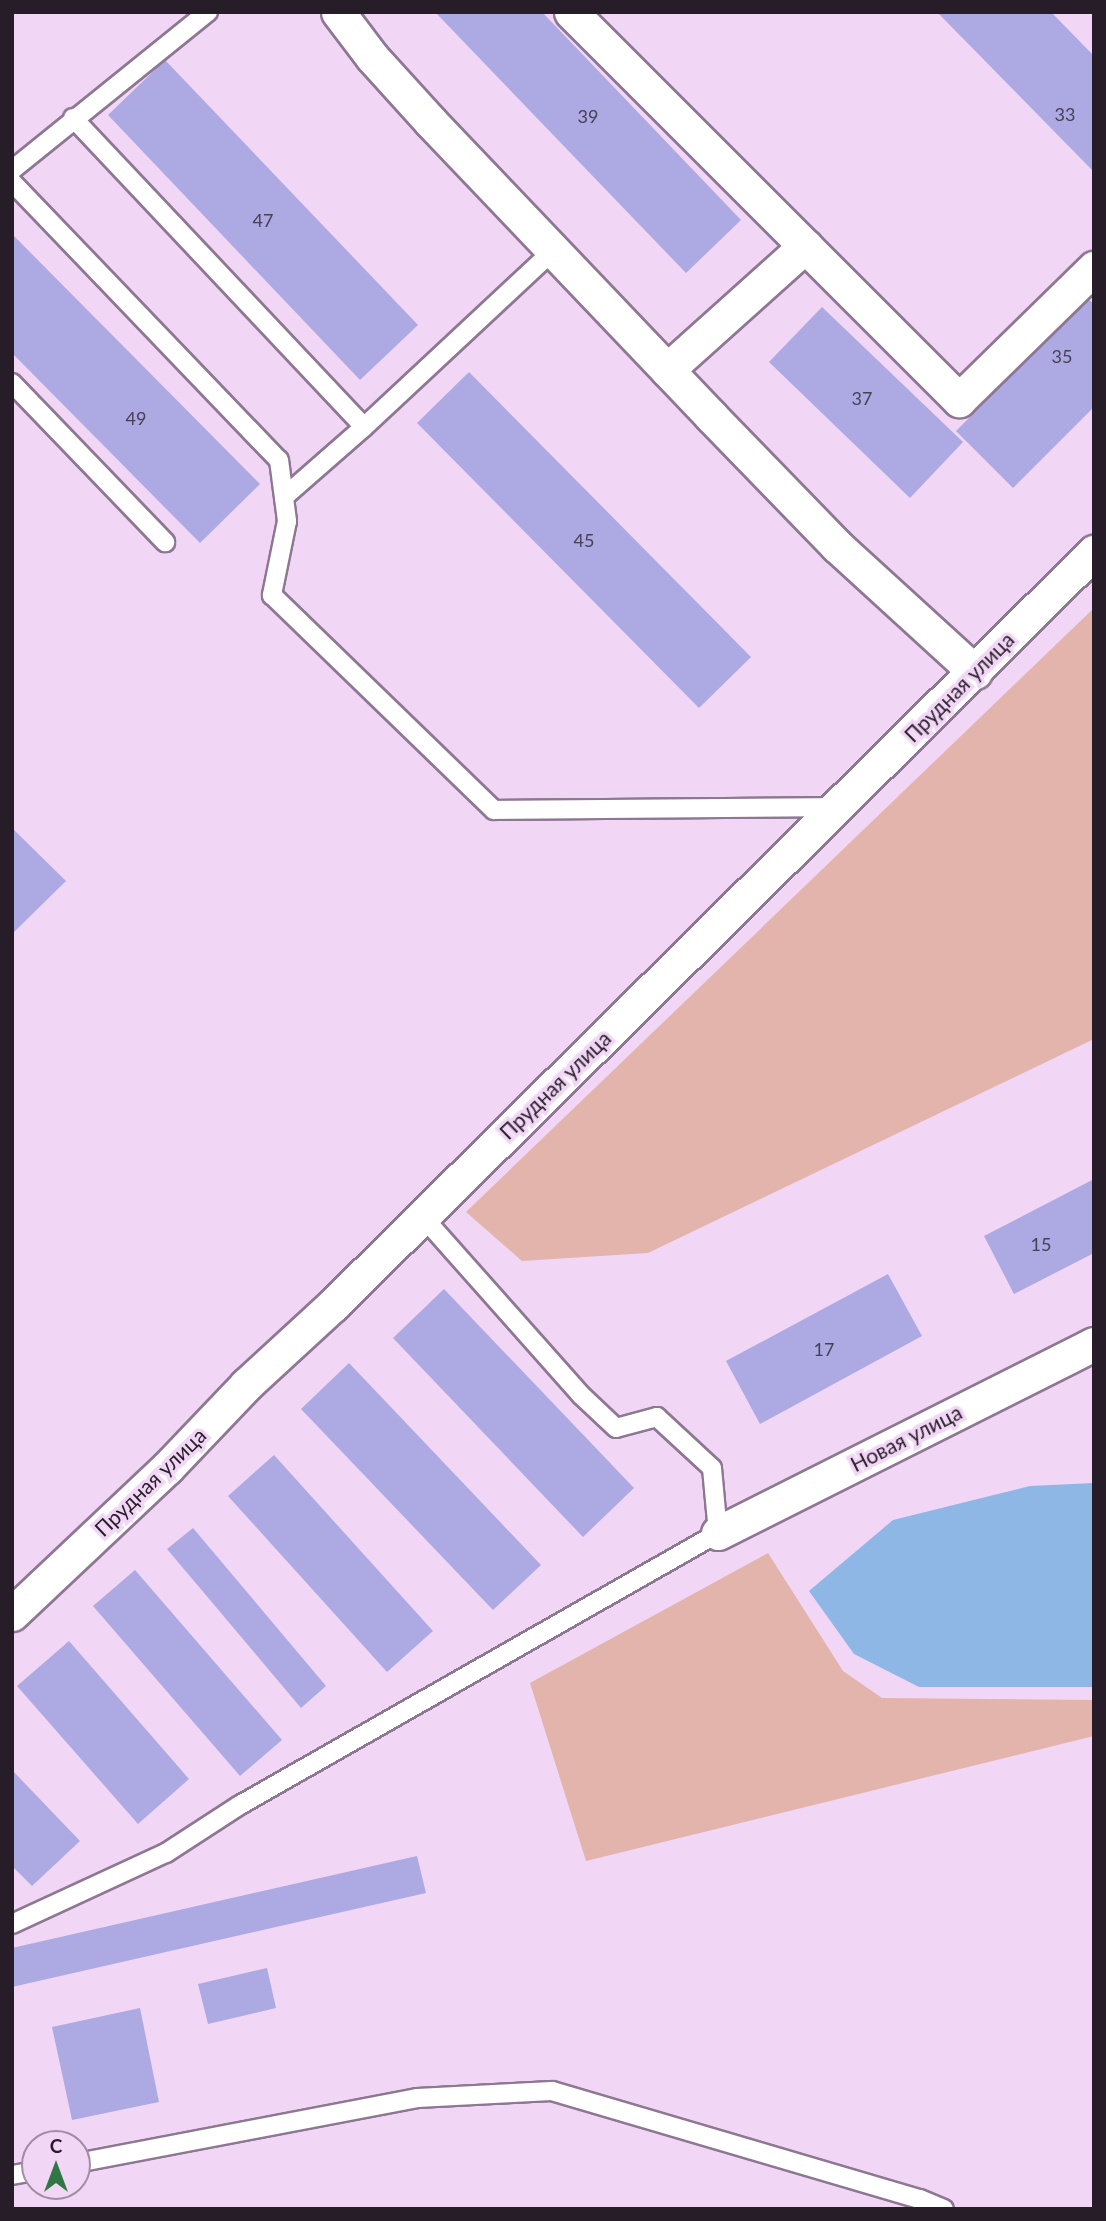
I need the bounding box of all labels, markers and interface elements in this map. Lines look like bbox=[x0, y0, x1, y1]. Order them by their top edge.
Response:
house number: 33 bbox=[1055, 103, 1075, 125]
house number: 39 bbox=[578, 105, 598, 127]
house number: 47 bbox=[253, 209, 273, 231]
house number: 35 bbox=[1052, 345, 1072, 367]
house number: 37 bbox=[852, 387, 872, 409]
house number: 49 bbox=[126, 407, 146, 429]
house number: 45 bbox=[574, 529, 594, 551]
street label: Прудная улица bbox=[899, 627, 1019, 747]
street label: Прудная улица bbox=[494, 1026, 616, 1144]
house number: 15 bbox=[1031, 1233, 1051, 1255]
house number: 17 bbox=[814, 1338, 834, 1360]
street label: Новая улица bbox=[846, 1399, 966, 1477]
street label: Прудная улица bbox=[89, 1423, 211, 1541]
north arrow bbox=[21, 2130, 91, 2200]
text: С bbox=[50, 2134, 62, 2157]

